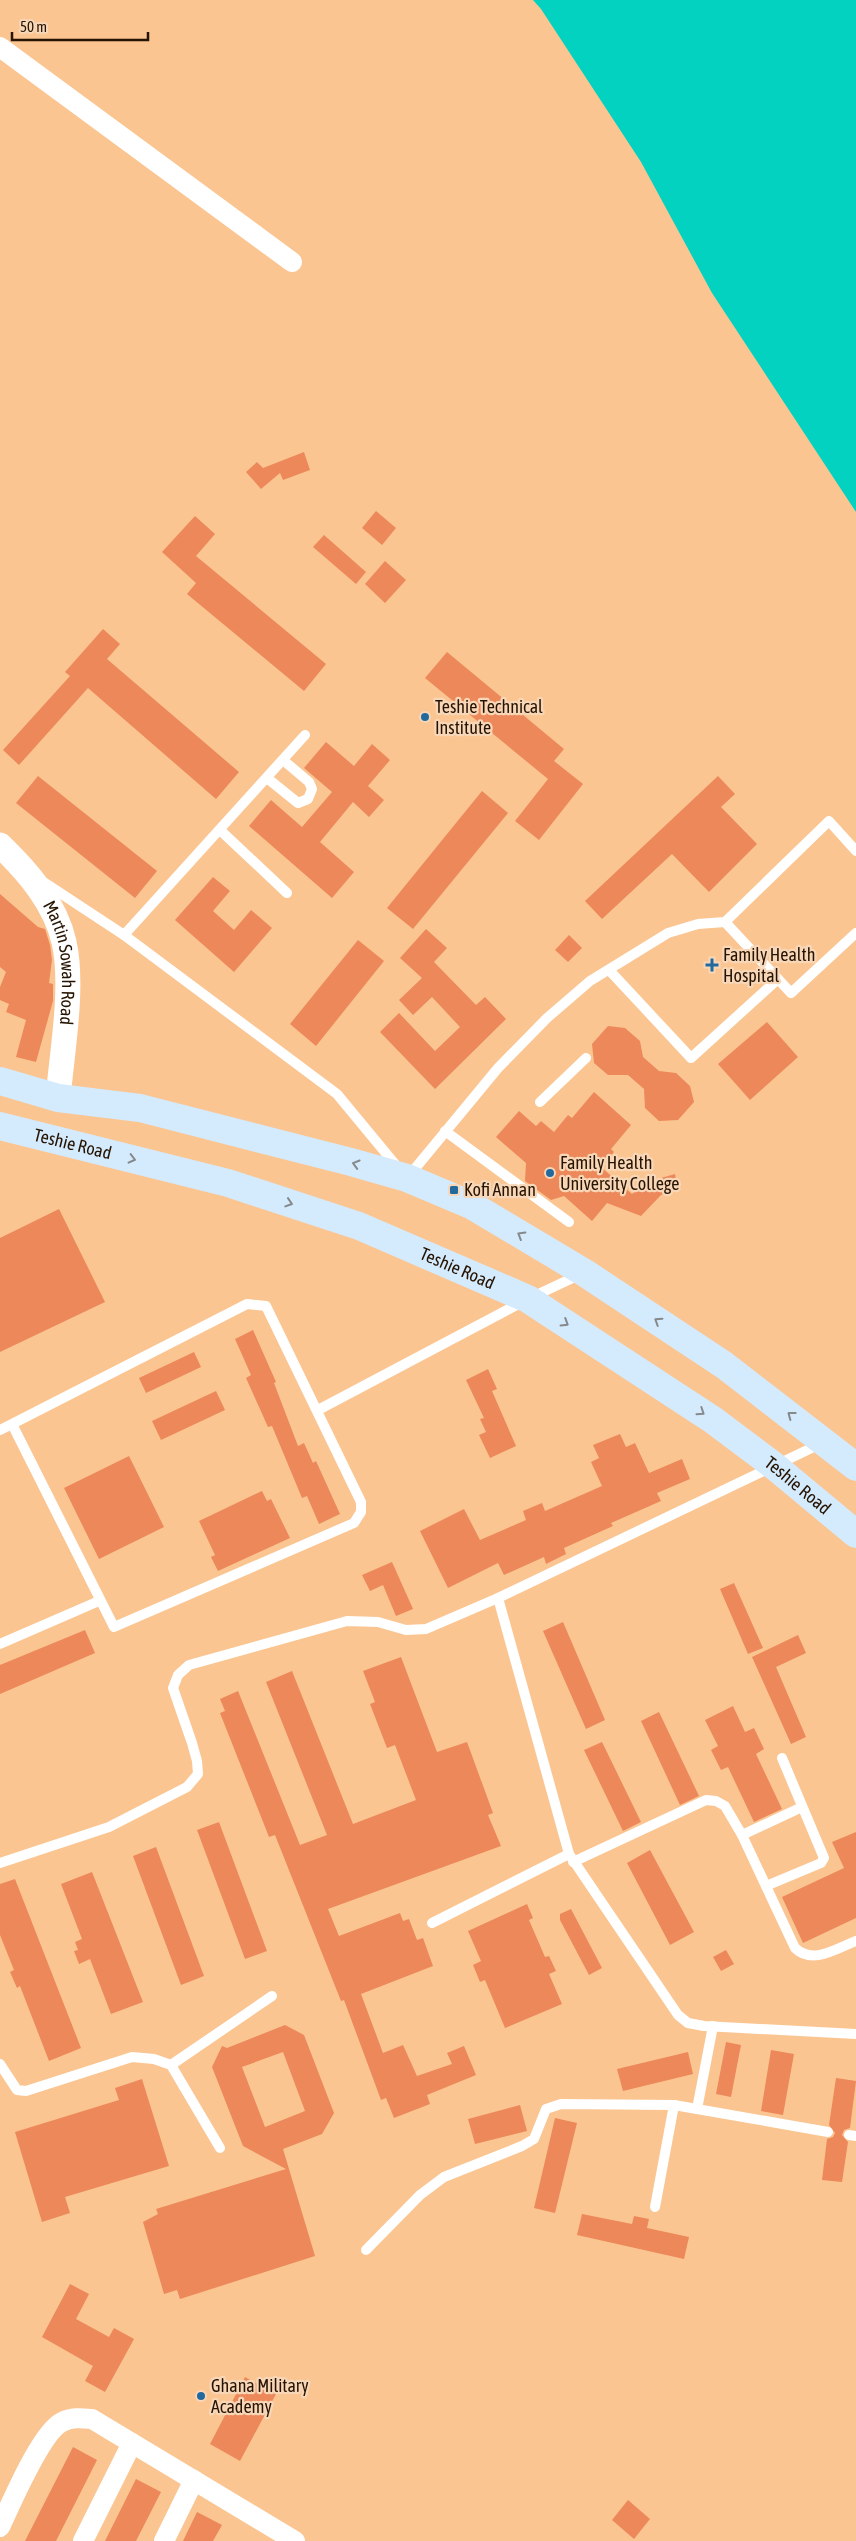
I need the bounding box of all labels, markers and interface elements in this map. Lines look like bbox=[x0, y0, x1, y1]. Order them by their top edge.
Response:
scale bar bbox=[12, 10, 149, 42]
text: 50 m bbox=[20, 18, 47, 35]
place label: Teshie Technical Institute bbox=[435, 696, 543, 738]
marker: Teshie Technical Institute bbox=[419, 711, 431, 723]
street label: Martin Sowah Road bbox=[39, 897, 79, 1026]
place label: Family Health Hospital bbox=[723, 944, 816, 986]
marker: Family Health Hospital bbox=[705, 958, 719, 972]
street label: Teshie Road bbox=[32, 1124, 114, 1164]
place label: Family Health University College bbox=[560, 1152, 679, 1194]
one-way arrow bbox=[128, 1153, 137, 1164]
one-way arrow bbox=[353, 1159, 361, 1169]
marker: Family Health University College bbox=[544, 1167, 556, 1179]
place label: Kofi Annan bbox=[464, 1179, 536, 1200]
marker: Kofi Annan bbox=[448, 1184, 460, 1196]
one-way arrow bbox=[284, 1197, 292, 1207]
one-way arrow bbox=[517, 1231, 526, 1241]
street label: Teshie Road bbox=[417, 1243, 498, 1293]
one-way arrow bbox=[560, 1316, 569, 1326]
one-way arrow bbox=[654, 1318, 664, 1327]
one-way arrow bbox=[695, 1406, 705, 1415]
one-way arrow bbox=[787, 1412, 797, 1421]
street label: Teshie Road bbox=[761, 1452, 835, 1518]
place label: Ghana Military Academy bbox=[211, 2375, 309, 2417]
marker: Ghana Military Academy bbox=[195, 2390, 207, 2402]

